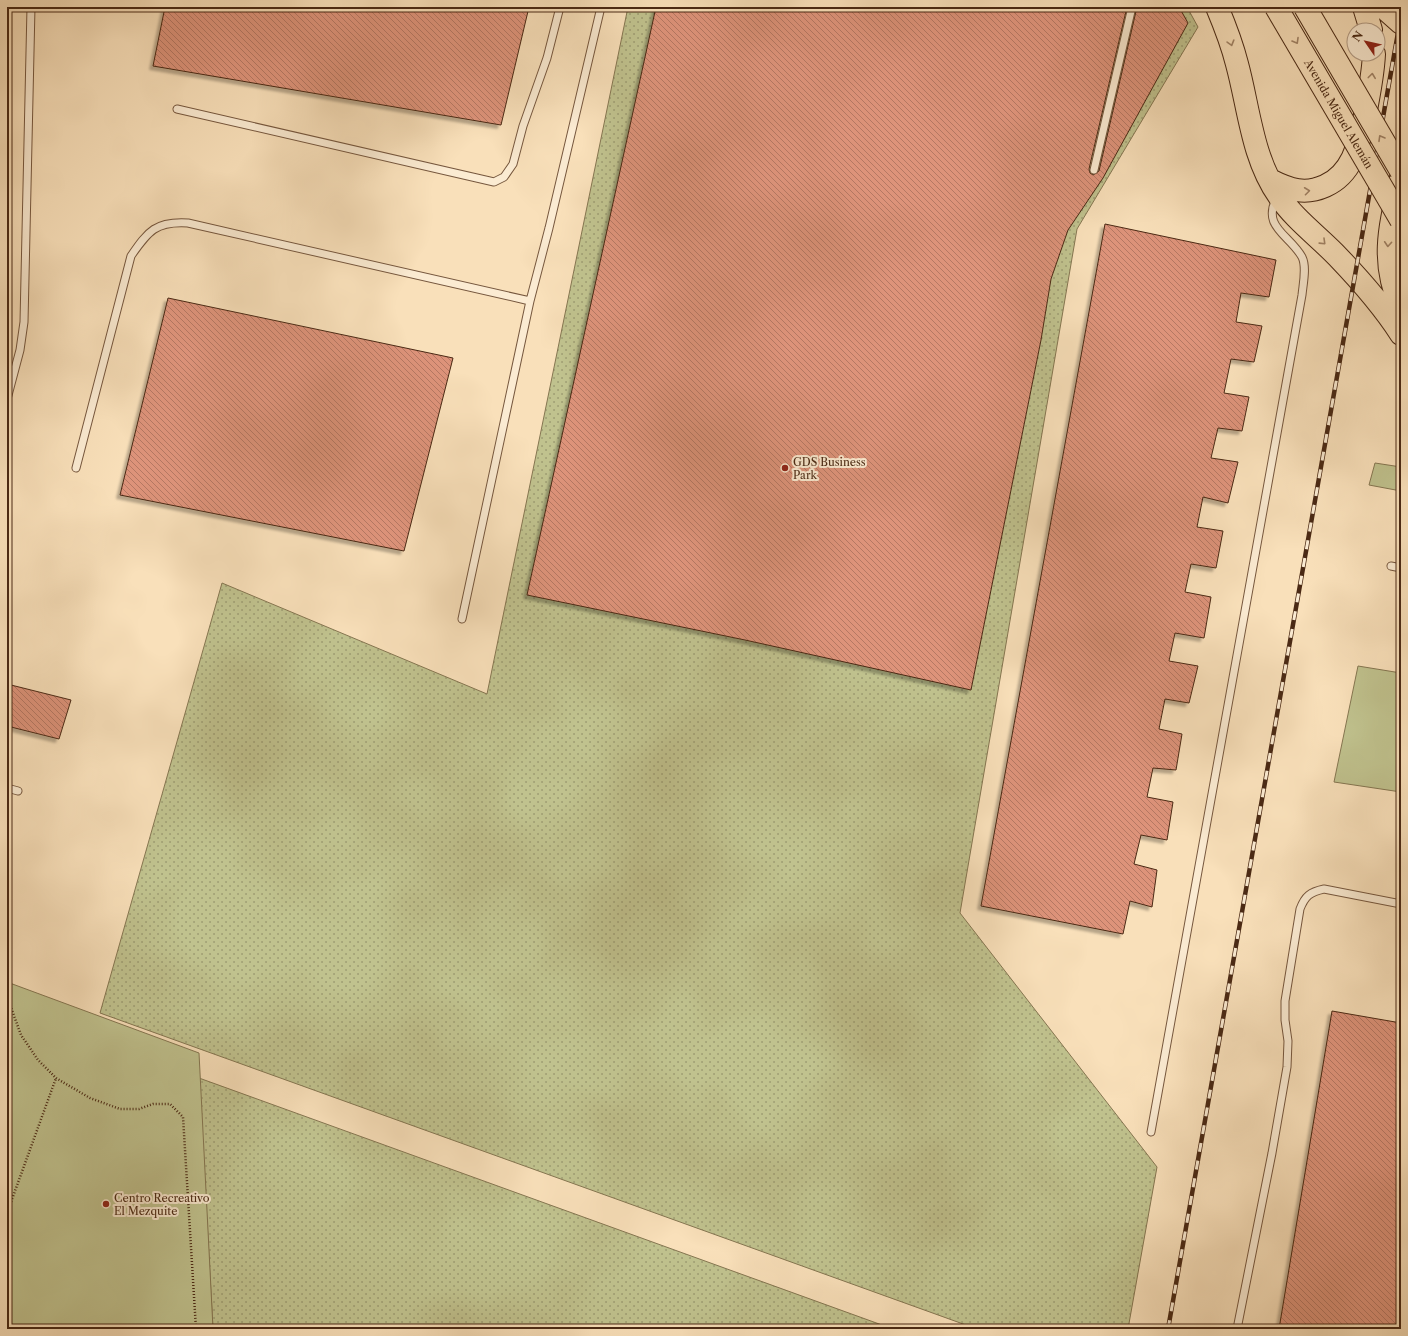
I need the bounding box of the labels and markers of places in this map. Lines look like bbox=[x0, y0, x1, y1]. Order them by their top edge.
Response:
place label: GDS Business Park bbox=[793, 455, 866, 482]
marker: GDS Business Park bbox=[780, 463, 790, 473]
place label: Centro Recreativo El Mezquite bbox=[114, 1191, 210, 1218]
marker: Centro Recreativo El Mezquite bbox=[101, 1199, 111, 1209]

